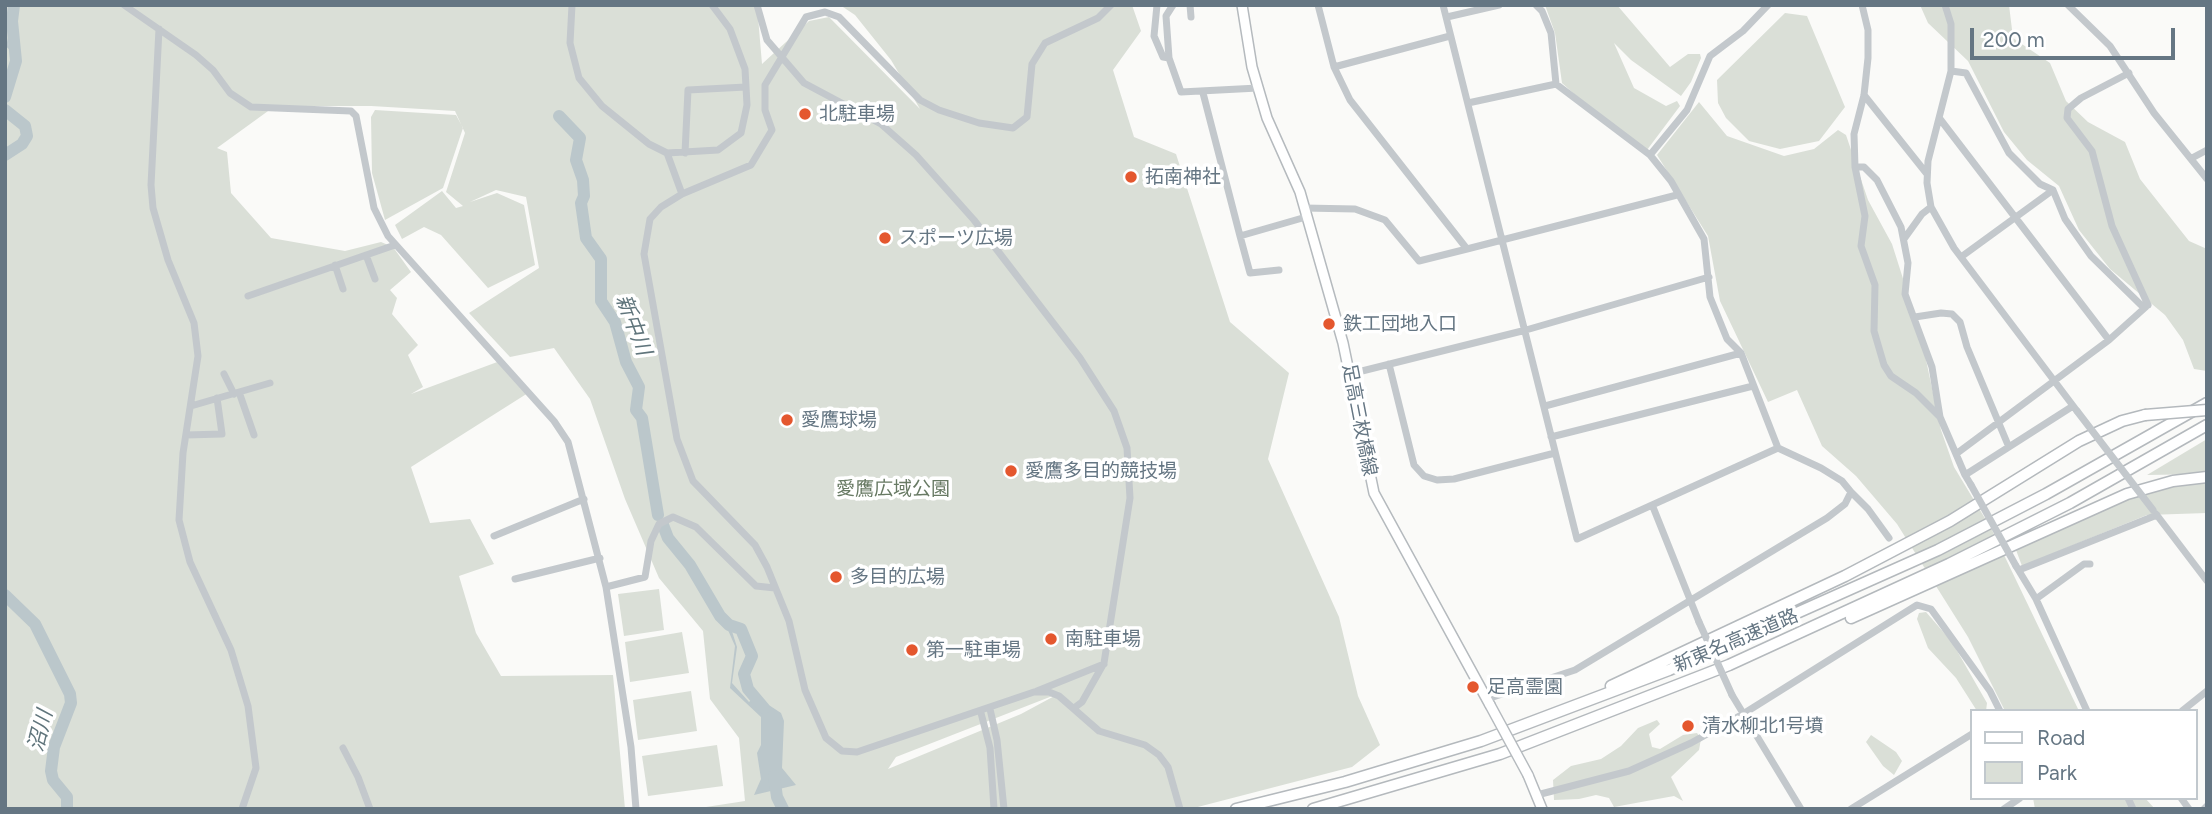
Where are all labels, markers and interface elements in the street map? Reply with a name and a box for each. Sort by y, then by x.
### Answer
scale bar [1974,14,2179,58]
text: 200 m [1983,27,2045,52]
place label: 北駐車場 [819,103,895,125]
marker: 北駐車場 [797,106,813,122]
place label: 拓南神社 [1145,166,1221,188]
marker: 拓南神社 [1123,169,1139,185]
place label: スポーツ広場 [899,227,1013,249]
marker: スポーツ広場 [877,230,893,246]
water label: 新中川 [610,291,656,359]
place label: 鉄工団地入口 [1343,313,1457,335]
marker: 鉄工団地入口 [1321,316,1337,332]
street label: 足高三枚橋線 [1337,362,1381,478]
place label: 愛鷹球場 [801,409,877,431]
marker: 愛鷹球場 [779,412,795,428]
place label: 愛鷹多目的競技場 [1025,460,1177,482]
marker: 愛鷹多目的競技場 [1003,463,1019,479]
park label: 愛鷹広域公園 [836,478,950,500]
place label: 多目的広場 [850,566,945,588]
marker: 多目的広場 [828,569,844,585]
street label: 新東名高速道路 [1670,605,1802,677]
place label: 南駐車場 [1065,628,1141,650]
marker: 南駐車場 [1043,631,1059,647]
place label: 第一駐車場 [926,639,1021,661]
marker: 第一駐車場 [904,642,920,658]
place label: 足高霊園 [1487,676,1563,698]
marker: 足高霊園 [1465,679,1481,695]
water label: 沼川 [24,708,58,754]
legend [1970,709,2198,800]
place label: 清水柳北1号墳 [1702,715,1824,737]
marker: 清水柳北1号墳 [1680,718,1696,734]
text: Road [2037,725,2085,750]
text: Park [2037,760,2077,785]

